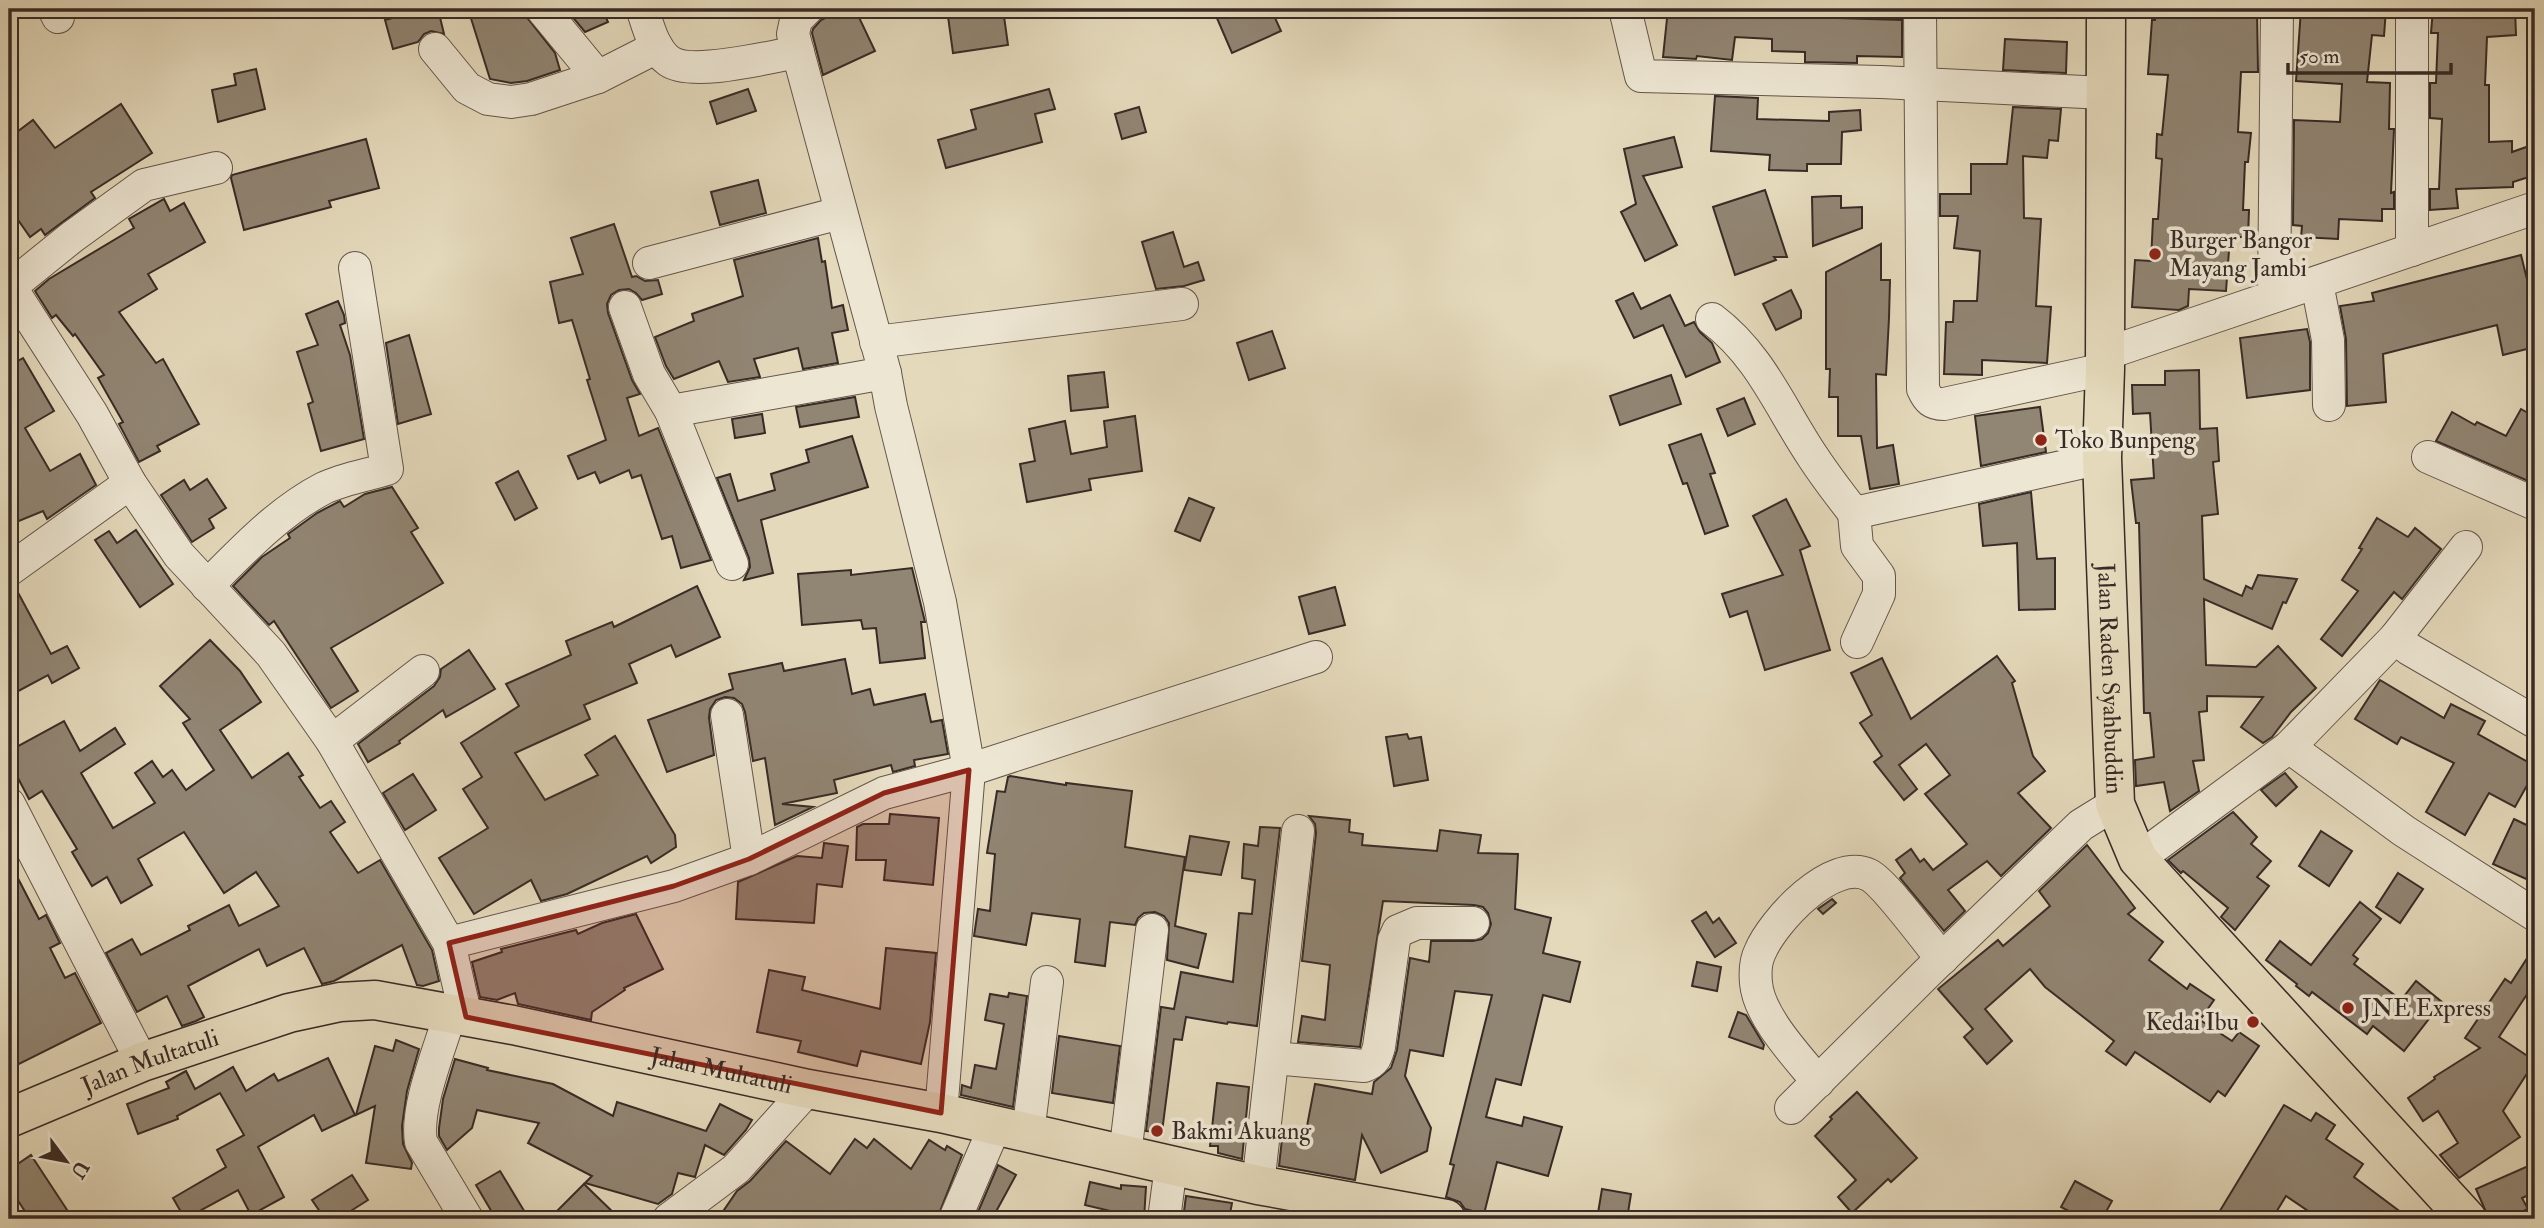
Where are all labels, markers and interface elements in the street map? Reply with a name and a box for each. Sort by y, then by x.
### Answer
scale bar [2288,32,2451,76]
text: 50 m [2299,43,2340,70]
place label: Burger Bangor Mayang Jambi [2169,225,2312,284]
marker: Burger Bangor Mayang Jambi [2147,246,2163,262]
place label: Toko Bunpeng [2055,425,2197,456]
marker: Toko Bunpeng [2033,432,2049,448]
street label: Jalan Raden Syahbuddin [2090,562,2130,795]
place label: JNE Express [2361,993,2491,1024]
marker: JNE Express [2340,1000,2356,1016]
place label: Kedai Ibu [2146,1007,2239,1038]
marker: Kedai Ibu [2245,1014,2261,1030]
street label: Jalan Multatuli [76,1023,223,1102]
street label: Jalan Multatuli [647,1040,795,1101]
place label: Bakmi Akuang [1171,1116,1312,1147]
marker: Bakmi Akuang [1149,1123,1165,1139]
north arrow [32,1126,102,1196]
text: U [65,1156,94,1183]

